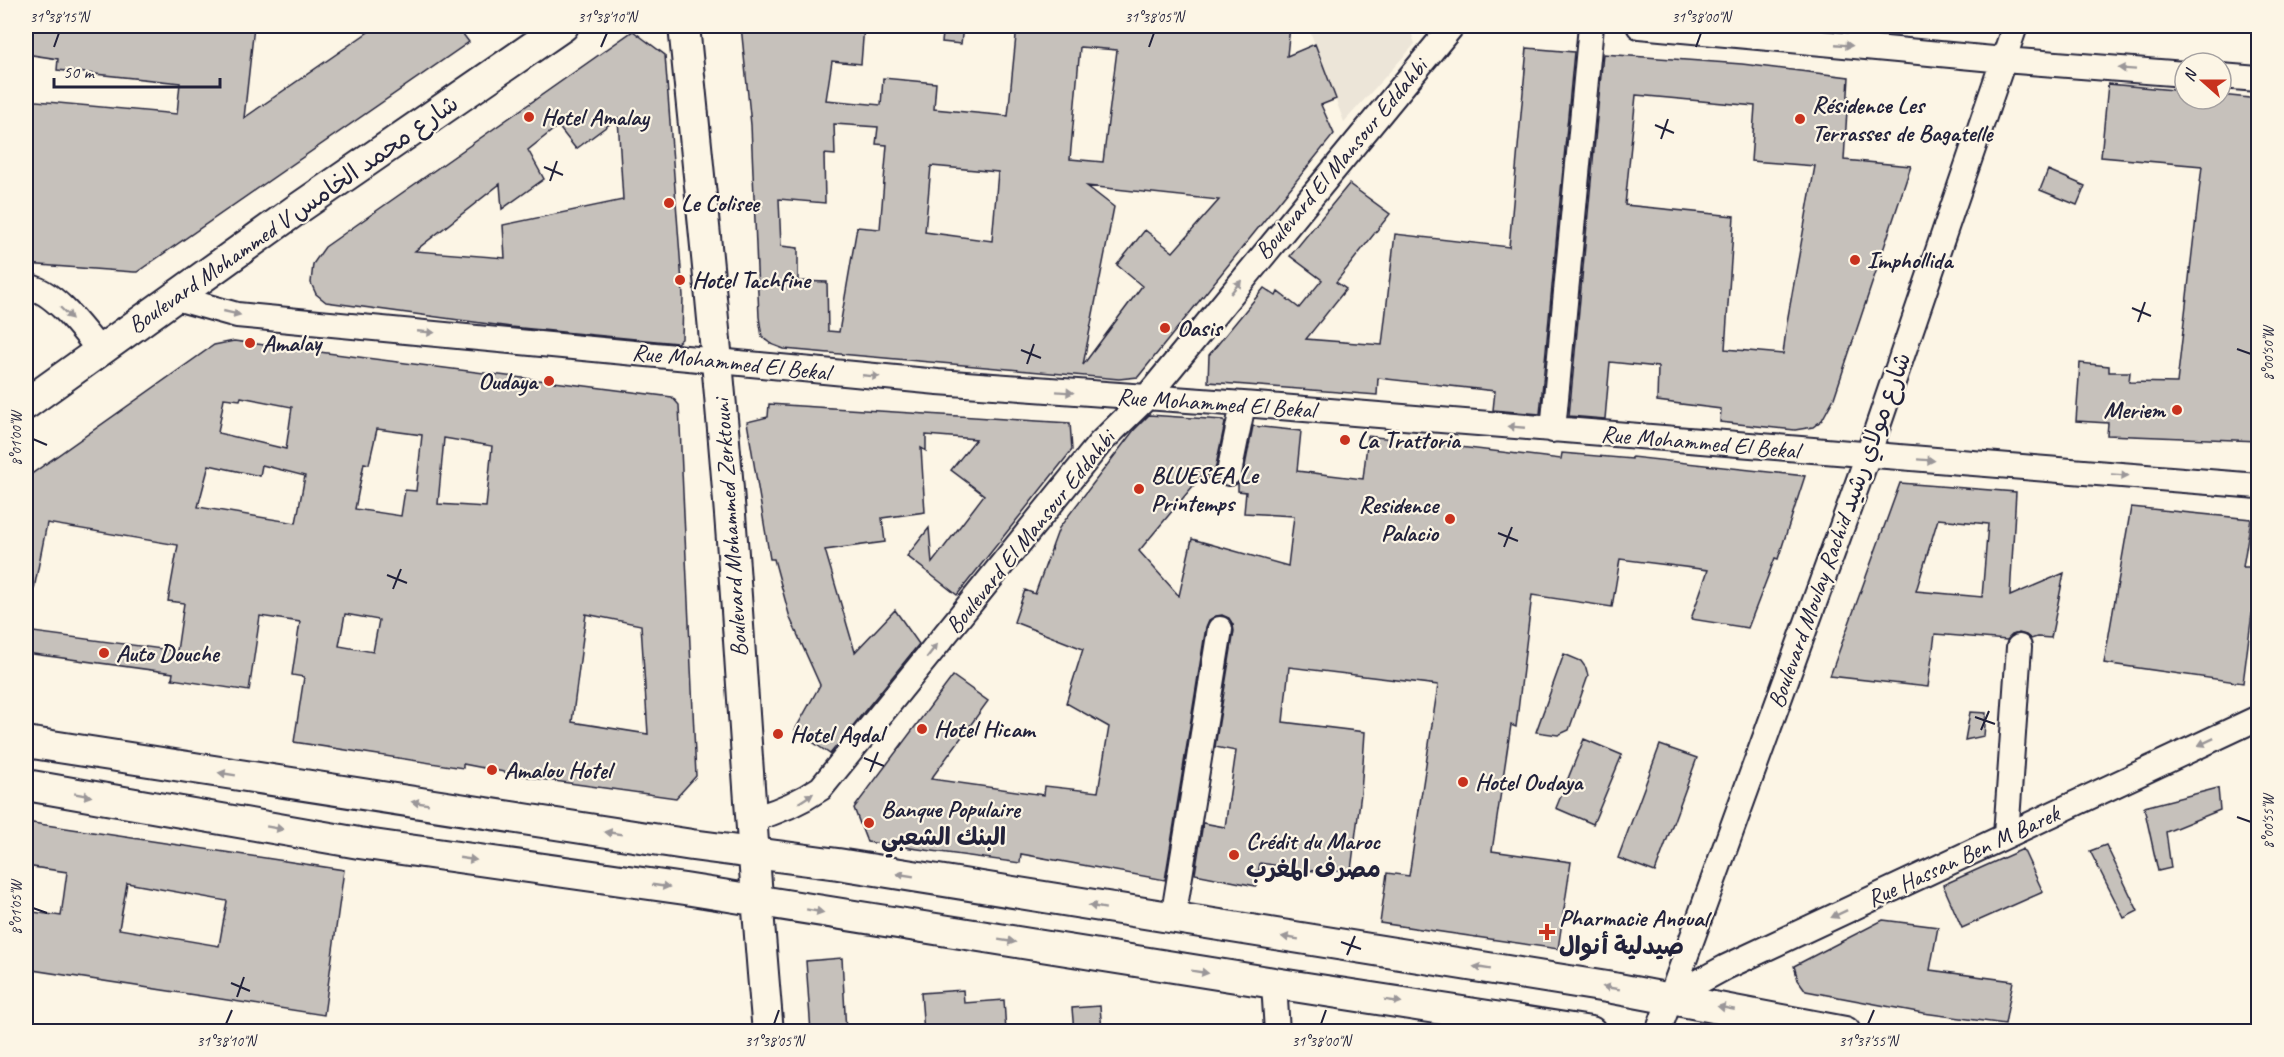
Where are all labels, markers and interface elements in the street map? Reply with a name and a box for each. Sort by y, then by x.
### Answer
text: 31°38'15"N [29,8,92,27]
text: 31°38'10"N [577,8,640,27]
text: 31°38'05"N [1124,8,1187,27]
text: 31°38'00"N [1671,8,1734,27]
one-way arrow [1834,40,1853,50]
scale bar [54,51,220,89]
street label: Boulevard El Mansour Eddahbi [1248,51,1435,266]
north arrow [2173,51,2233,111]
text: 50 m [63,61,96,83]
one-way arrow [2117,64,2136,74]
text: N [2179,65,2202,84]
street label: Boulevard Mohammed V شارع محمد الخامس [122,88,465,342]
place label: Résidence Les Terrasses de Bagatelle [1812,90,1994,148]
place label: Hotel Amalay [541,102,650,132]
marker: Hotel Amalay [522,110,536,124]
marker: Résidence Les Terrasses de Bagatelle [1793,112,1807,126]
place label: Le Colisee [681,188,761,218]
marker: Le Colisee [662,196,676,210]
place label: Imphollida [1867,245,1954,275]
marker: Imphollida [1848,253,1862,267]
place label: Hotel Tachfine [692,265,812,295]
marker: Hotel Tachfine [673,273,687,287]
one-way arrow [1229,280,1242,295]
one-way arrow [59,305,73,319]
one-way arrow [223,309,241,319]
place label: Oasis [1177,313,1224,343]
marker: Oasis [1158,321,1172,335]
text: 8°00'50"W [2259,324,2278,381]
one-way arrow [417,327,436,337]
place label: Amalay [262,328,324,358]
marker: Amalay [243,336,257,350]
street label: Rue Mohammed El Bekal [631,337,835,388]
street label: Boulevard Moulay Rachid شارع مولاي رشيد [1761,348,1919,713]
place label: Oudaya [478,366,539,396]
one-way arrow [862,371,881,381]
marker: Oudaya [542,374,556,388]
street label: Rue Mohammed El Bekal [1116,381,1320,425]
one-way arrow [1056,387,1075,396]
street label: Boulevard Mohammed Zerktouni [706,395,754,658]
place label: Meriem [2103,395,2166,425]
marker: Meriem [2170,403,2184,417]
text: 8°01'00"W [7,409,26,466]
street label: Rue Mohammed El Bekal [1600,418,1804,466]
street label: Boulevard El Mansour Eddahbi [939,422,1123,640]
one-way arrow [1507,422,1526,432]
place label: La Trattoria [1357,425,1462,455]
marker: La Trattoria [1338,433,1352,447]
one-way arrow [1917,455,1936,465]
place label: BLUESEA Le Printemps [1151,460,1259,518]
one-way arrow [2111,470,2130,480]
marker: BLUESEA Le Printemps [1132,482,1146,496]
place label: Residence Palacio [1359,490,1440,548]
marker: Residence Palacio [1443,512,1457,526]
place label: Auto Douche [116,638,221,668]
one-way arrow [926,643,939,659]
marker: Auto Douche [97,646,111,660]
place label: Hotel Hicam [934,714,1037,744]
place label: Hotel Agdal [790,719,888,749]
marker: Hotel Hicam [915,722,929,736]
marker: Hotel Agdal [771,727,785,741]
one-way arrow [2197,738,2214,747]
place label: Amalou Hotel [504,755,616,785]
marker: Amalou Hotel [485,763,499,777]
place label: Hotel Oudaya [1475,767,1585,797]
one-way arrow [218,769,237,778]
marker: Hotel Oudaya [1456,775,1470,789]
one-way arrow [74,791,93,800]
text: 8°00'55"W [2259,792,2278,849]
one-way arrow [798,793,814,804]
place label: Banque Populaire البنك الشعبي [881,794,1022,858]
street label: Rue Hassan Ben M Barek [1862,797,2066,914]
one-way arrow [411,799,430,808]
marker: Banque Populaire البنك الشعبي [862,816,876,830]
one-way arrow [266,824,285,833]
place label: Crédit du Maroc مصرف المغرب [1246,826,1381,884]
one-way arrow [603,828,622,837]
marker: Crédit du Maroc مصرف المغرب [1227,848,1241,862]
one-way arrow [458,854,477,863]
one-way arrow [895,871,914,880]
text: 8°01'05"W [7,878,26,935]
one-way arrow [652,881,671,890]
one-way arrow [1087,902,1106,911]
place label: Pharmacie Anoual صيدلية أنوال [1559,903,1712,961]
one-way arrow [805,907,824,916]
one-way arrow [1830,909,1847,918]
marker: Pharmacie Anoual صيدلية أنوال [1540,925,1554,939]
one-way arrow [1280,933,1299,942]
one-way arrow [998,937,1017,946]
one-way arrow [1473,963,1492,972]
one-way arrow [1190,967,1209,976]
one-way arrow [1601,983,1620,992]
one-way arrow [1383,997,1402,1006]
one-way arrow [1717,1003,1736,1012]
text: 31°38'10"N [196,1032,259,1051]
text: 31°38'05"N [744,1032,807,1051]
text: 31°38'00"N [1291,1032,1354,1051]
text: 31°37'55"N [1838,1032,1901,1051]

